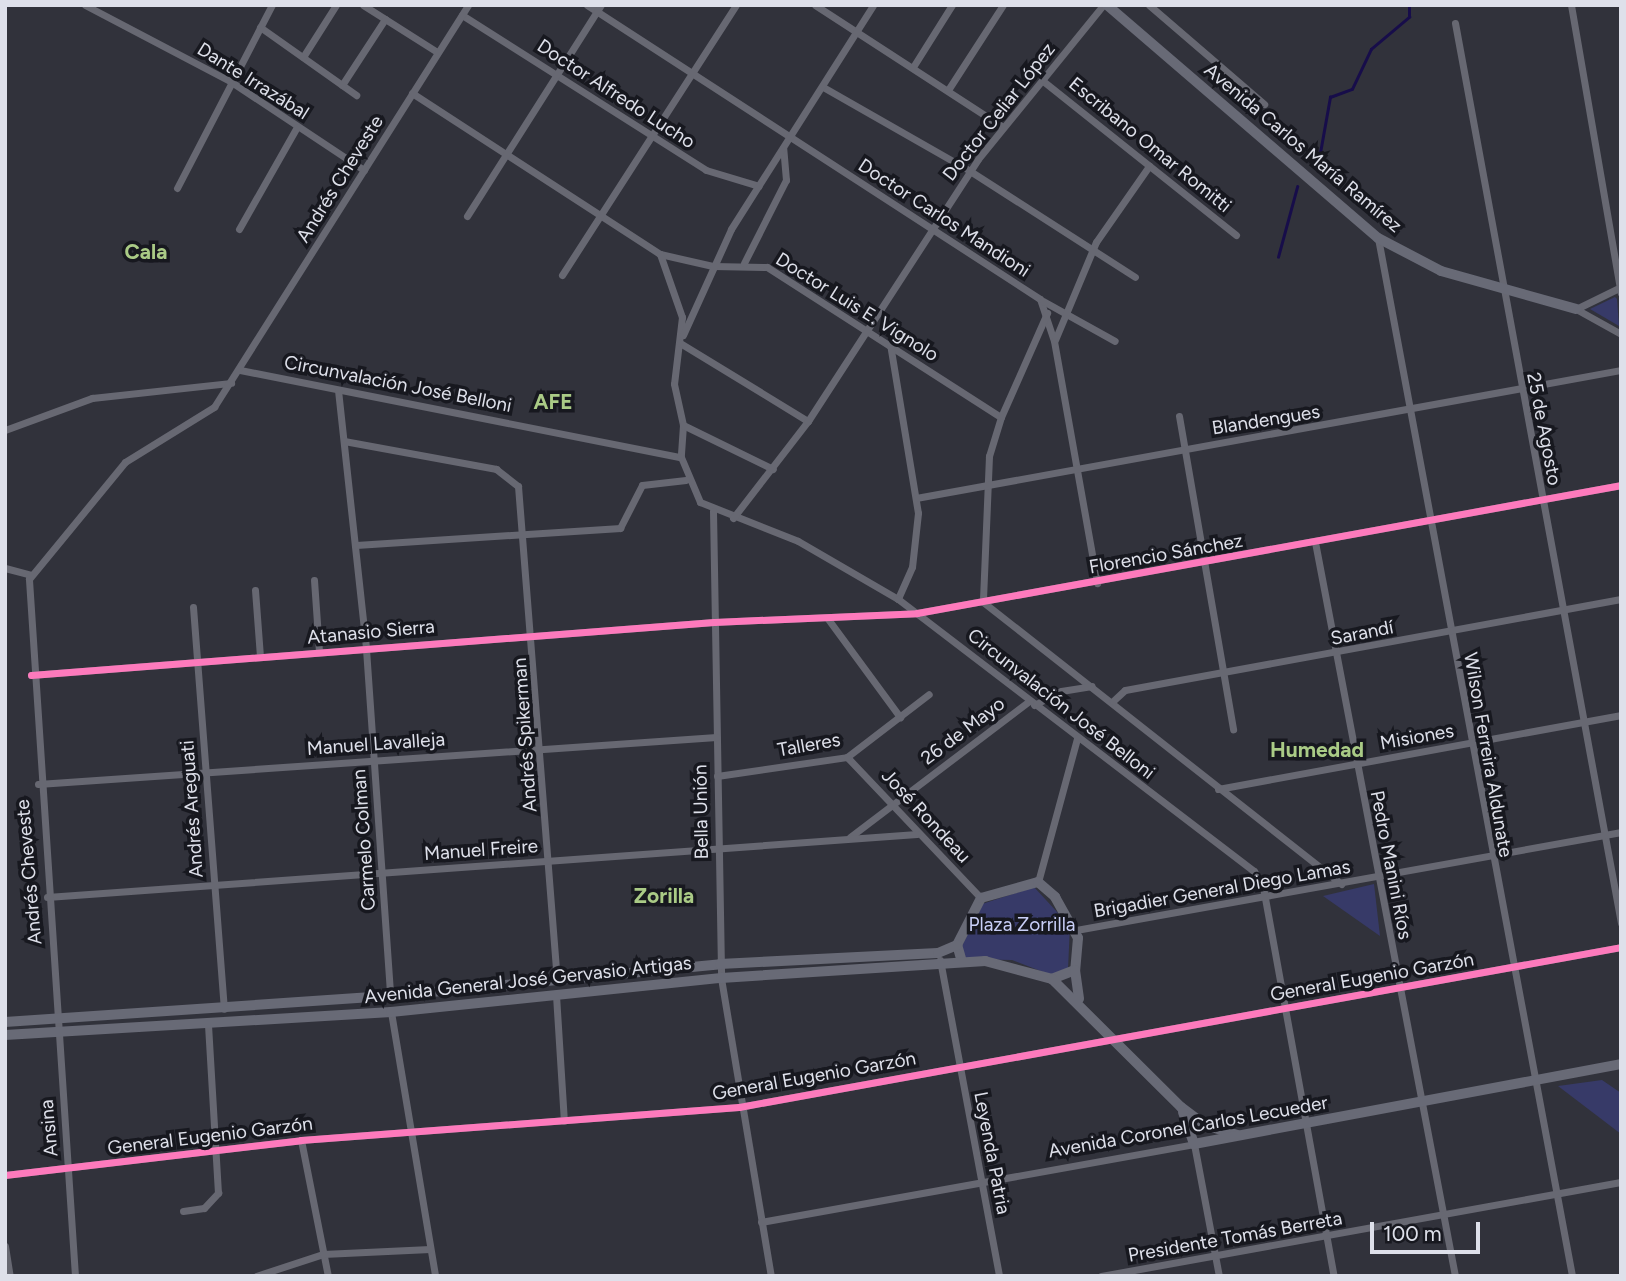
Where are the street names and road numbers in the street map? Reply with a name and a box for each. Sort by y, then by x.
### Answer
street label: Doctor Alfredo Lucho [533,34,699,154]
street label: Dante Irrazábal [193,38,313,124]
street label: Doctor Celiar López [938,38,1060,186]
street label: Avenida Carlos María Ramírez [1200,59,1406,237]
street label: Escribano Omar Romitti [1064,72,1236,218]
street label: Andrés Cheveste [292,111,388,247]
street label: Doctor Carlos Mandioni [854,154,1034,282]
street label: Doctor Luis E. Vignolo [771,248,943,366]
street label: Circunvalación José Belloni [282,351,514,417]
street label: 25 de Agosto [1522,371,1566,487]
street label: Blandengues [1210,400,1322,440]
street label: Florencio Sánchez [1087,529,1245,579]
street label: Atanasio Sierra [306,615,436,649]
street label: Sarandí [1329,616,1395,650]
street label: Circunvalación José Belloni [963,624,1159,784]
street label: Wilson Ferreira Aldunate [1459,651,1517,859]
street label: Andrés Spikerman [508,657,542,813]
street label: 26 de Mayo [917,692,1009,770]
street label: Misiones [1378,719,1456,755]
street label: Manuel Lavalleja [306,728,446,760]
street label: Talleres [776,728,842,762]
street label: Andrés Areguati [176,740,208,878]
street label: Bella Unión [689,764,713,860]
street label: José Rondeau [877,764,975,868]
street label: Carmelo Colman [348,769,380,911]
street label: Pedro Manini Ríos [1365,789,1417,941]
street label: Andrés Cheveste [11,798,47,946]
street label: Manuel Freire [423,835,539,865]
street label: Brigadier General Diego Lamas [1092,855,1352,923]
street label: General Eugenio Garzón [1268,948,1476,1006]
street label: Avenida General José Gervasio Artigas [363,951,693,1009]
street label: General Eugenio Garzón [710,1047,918,1105]
street label: Leyenda Patria [969,1090,1015,1216]
street label: Avenida Coronel Carlos Lecueder [1047,1091,1329,1163]
street label: Ansina [35,1099,63,1157]
street label: General Eugenio Garzón [106,1112,314,1160]
street label: Presidente Tomás Berreta [1126,1207,1344,1267]

